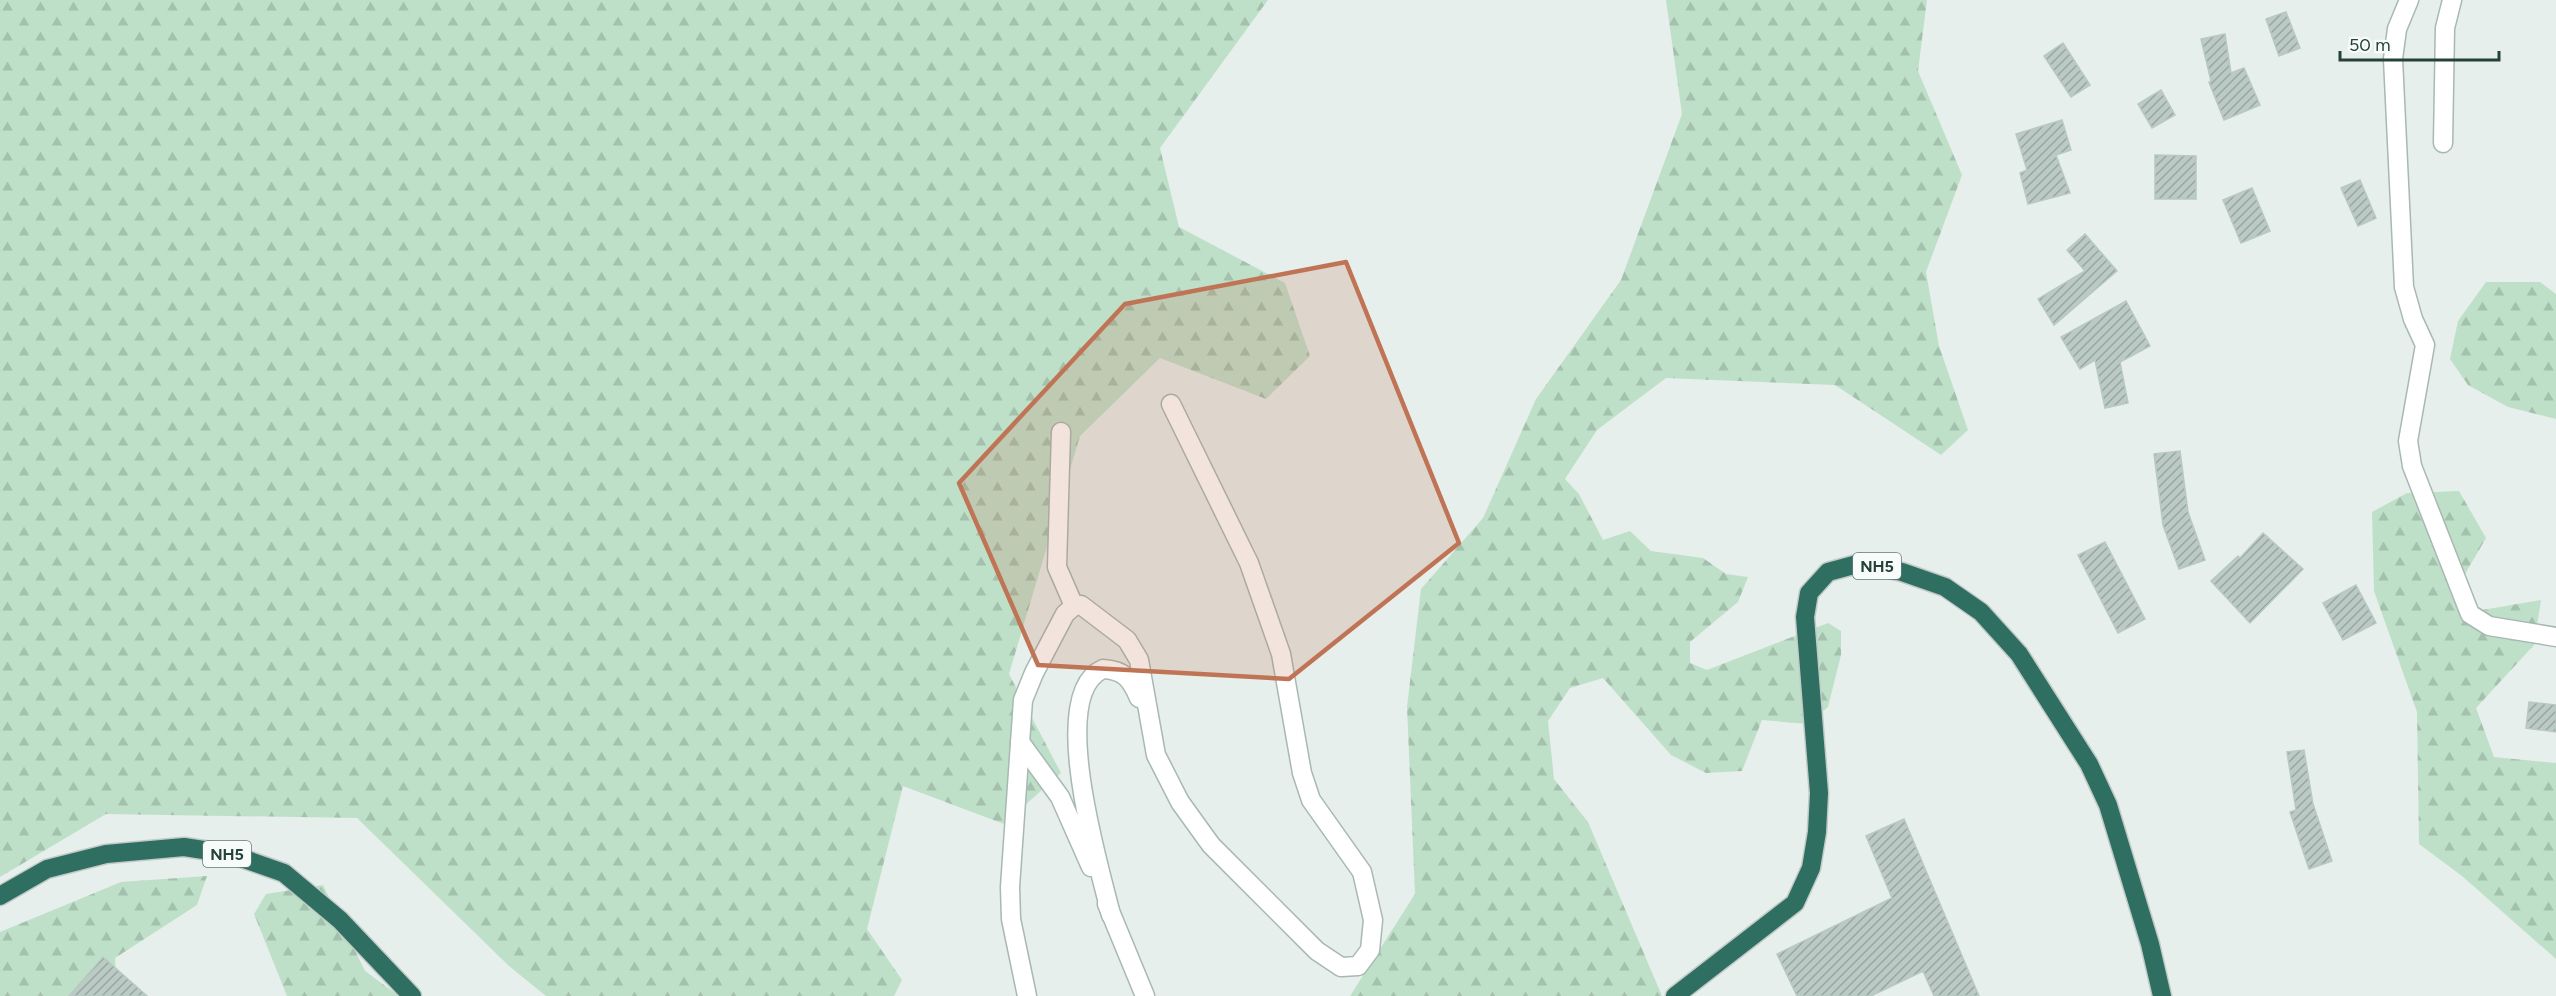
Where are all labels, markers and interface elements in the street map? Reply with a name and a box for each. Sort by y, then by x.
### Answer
scale bar [2340,24,2499,62]
text: 50 m [2349,34,2391,56]
road number: NH5 [1853,553,1901,579]
road number: NH5 [203,841,251,867]

